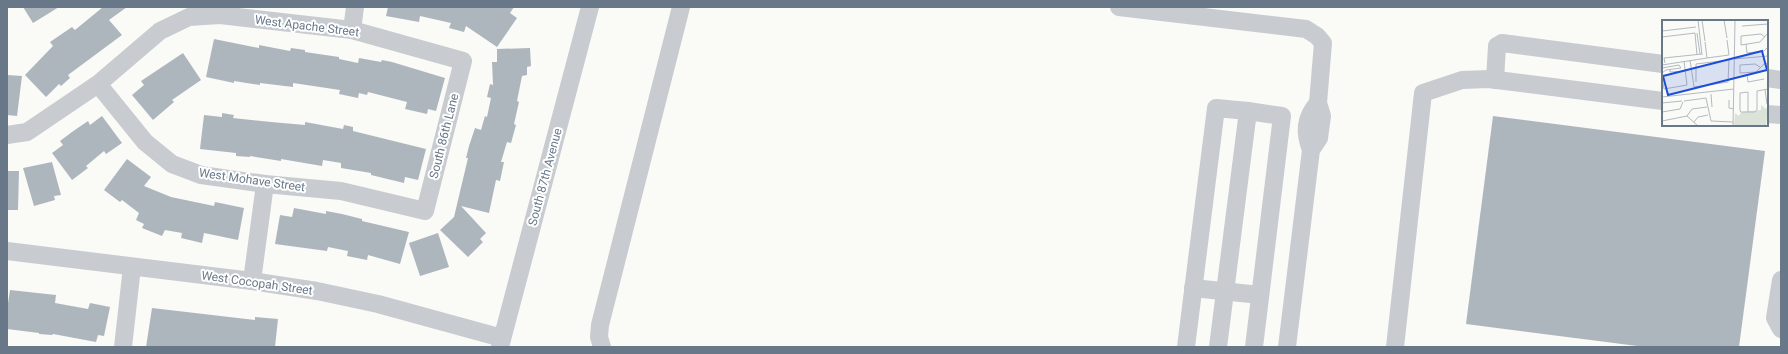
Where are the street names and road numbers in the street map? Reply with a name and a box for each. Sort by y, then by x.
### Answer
street label: West Apache Street [254,13,360,39]
street label: South 86th Lane [427,92,461,180]
street label: South 87th Avenue [525,127,565,227]
street label: West Mohave Street [198,166,306,194]
street label: West Cocopah Street [200,268,314,298]

